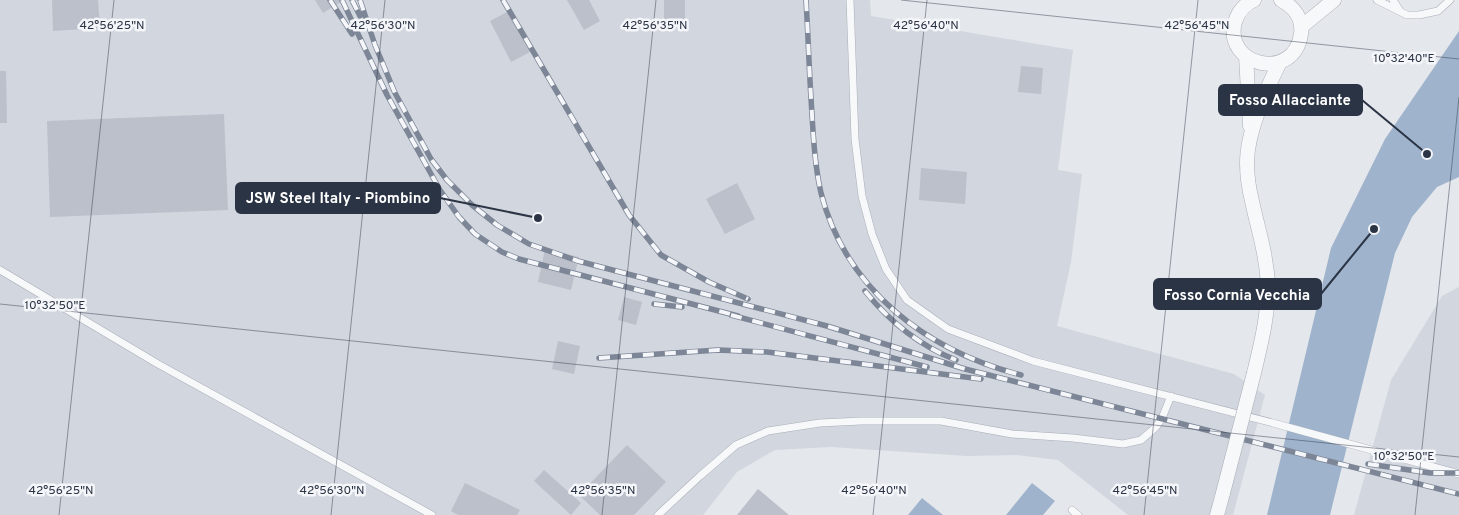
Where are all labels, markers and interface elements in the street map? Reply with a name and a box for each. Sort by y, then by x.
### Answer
text: 42°56'25"N [79,18,145,34]
text: 42°56'30"N [350,18,416,34]
text: 42°56'35"N [623,18,687,34]
text: 42°56'40"N [893,18,959,34]
text: 42°56'45"N [1164,18,1230,34]
text: 10°32'40"E [1373,51,1435,67]
callout: Fosso Allacciante [1219,85,1362,115]
text: Fosso Allacciante [1229,92,1351,111]
callout: JSW Steel Italy - Piombino [236,183,440,213]
text: JSW Steel Italy - Piombino [246,190,430,209]
callout: Fosso Cornia Vecchia [1154,279,1321,309]
text: Fosso Cornia Vecchia [1164,287,1310,306]
text: 10°32'50"E [24,298,86,314]
text: 10°32'50"E [1373,449,1435,465]
text: 42°56'25"N [28,483,94,499]
text: 42°56'30"N [299,483,365,499]
text: 42°56'35"N [571,483,635,499]
text: 42°56'40"N [841,483,907,499]
text: 42°56'45"N [1112,483,1178,499]

